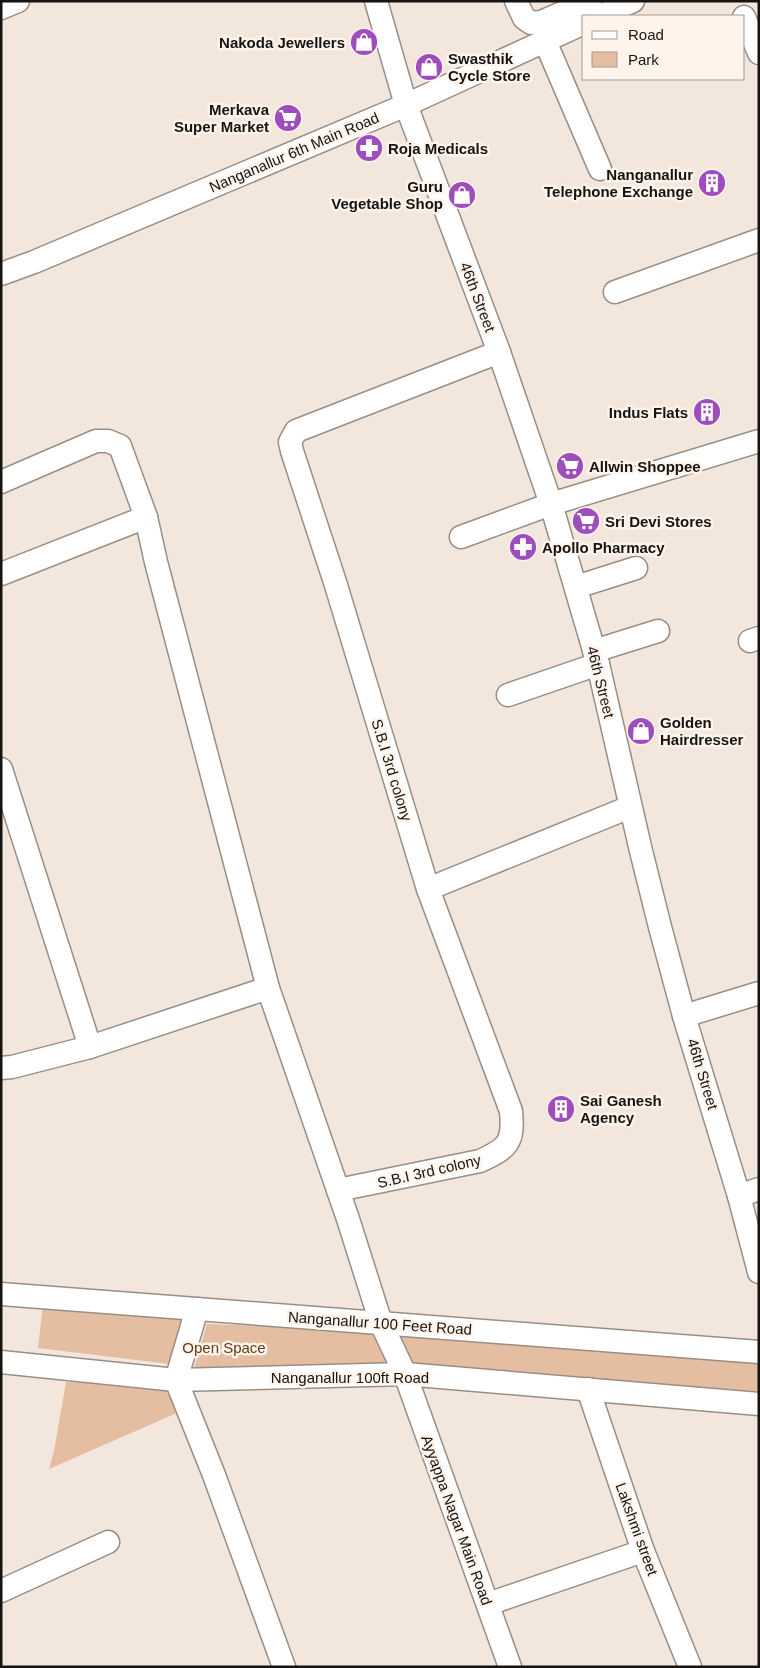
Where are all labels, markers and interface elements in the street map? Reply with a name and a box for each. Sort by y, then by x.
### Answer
legend [582,15,745,80]
text: Road [628,26,664,43]
shop icon: Nakoda Jewellers [349,27,379,57]
place label: Nakoda Jewellers [219,34,345,51]
place label: Swasthik Cycle Store [448,50,531,84]
text: Park [628,51,659,68]
shop icon: Swasthik Cycle Store [414,52,444,82]
place label: Merkava Super Market [174,101,270,135]
supermarket icon: Merkava Super Market [273,103,303,133]
street label: Nanganallur 6th Main Road [207,108,381,196]
pharmacy icon: Roja Medicals [354,133,384,163]
place label: Roja Medicals [388,140,488,157]
place label: Nanganallur Telephone Exchange [544,166,693,200]
building icon: Nanganallur Telephone Exchange [697,168,727,198]
place label: Guru Vegetable Shop [331,178,443,212]
shop icon: Guru Vegetable Shop [447,180,477,210]
street label: 46th Street [457,260,499,335]
building icon: Indus Flats [692,397,722,427]
place label: Indus Flats [609,404,688,421]
supermarket icon: Allwin Shoppee [555,451,585,481]
place label: Allwin Shoppee [589,458,701,475]
supermarket icon: Sri Devi Stores [571,506,601,536]
place label: Sri Devi Stores [605,513,712,530]
pharmacy icon: Apollo Pharmacy [508,532,538,562]
place label: Apollo Pharmacy [542,539,665,556]
street label: 46th Street [584,644,618,720]
place label: Golden Hairdresser [660,714,744,748]
shop icon: Golden Hairdresser [626,716,656,746]
street label: S.B.I 3rd colony [368,717,416,824]
street label: 46th Street [684,1036,722,1112]
place label: Sai Ganesh Agency [580,1092,662,1126]
building icon: Sai Ganesh Agency [546,1094,576,1124]
street label: S.B.I 3rd colony [375,1151,483,1191]
street label: Nanganallur 100 Feet Road [287,1308,473,1338]
park label: Open Space [182,1339,266,1356]
street label: Nanganallur 100ft Road [271,1369,429,1386]
street label: Ayyappa Nagar Main Road [418,1433,496,1607]
street label: Lakshmi street [612,1480,662,1579]

